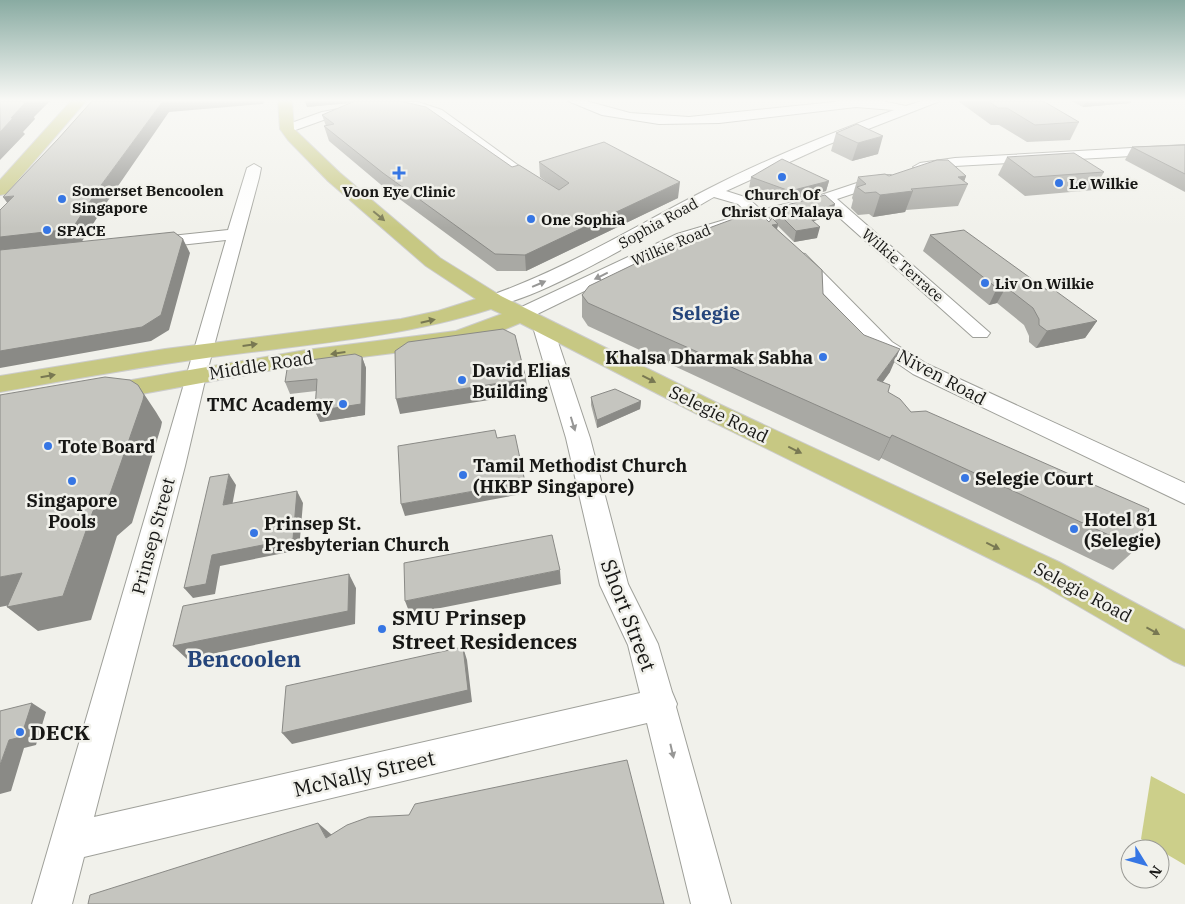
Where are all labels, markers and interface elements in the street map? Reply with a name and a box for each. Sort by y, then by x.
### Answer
marker: Voon Eye Clinic [392,166,406,180]
marker: Church Of Christ Of Malaya [776,171,788,183]
place label: Le Wilkie [1069,174,1138,193]
marker: Le Wilkie [1053,177,1065,189]
place label: Somerset Bencoolen Singapore [72,181,224,217]
place label: Voon Eye Clinic [342,182,456,201]
place label: Church Of Christ Of Malaya [721,185,843,221]
marker: Somerset Bencoolen Singapore [56,193,68,205]
street label: Sophia Road [615,193,701,253]
place label: One Sophia [541,210,626,229]
one-way arrow [373,211,386,222]
marker: One Sophia [525,213,537,225]
street label: Wilkie Road [628,220,714,270]
place label: SPACE [57,221,106,240]
marker: SPACE [41,224,53,236]
street label: Wilkie Terrace [858,224,948,306]
one-way arrow [594,272,608,280]
place label: Liv On Wilkie [995,274,1094,293]
marker: Liv On Wilkie [979,277,991,289]
one-way arrow [532,280,546,288]
district label: Selegie [672,301,740,325]
one-way arrow [420,317,436,325]
one-way arrow [242,341,258,349]
street label: Niven Road [894,344,990,410]
street label: Middle Road [207,345,315,385]
place label: Khalsa Dharmak Sabha [605,346,813,369]
one-way arrow [329,349,345,357]
marker: Khalsa Dharmak Sabha [817,351,829,363]
place label: David Elias Building [472,359,570,403]
one-way arrow [40,371,56,379]
marker: David Elias Building [456,374,468,386]
one-way arrow [642,375,656,383]
street label: Selegie Road [666,380,772,448]
place label: TMC Academy [207,393,334,416]
marker: TMC Academy [337,398,349,410]
one-way arrow [570,417,578,432]
place label: Tote Board [58,435,155,458]
marker: Tote Board [42,440,54,452]
one-way arrow [788,447,802,455]
place label: Tamil Methodist Church (HKBP Singapore) [473,454,687,498]
place label: Selegie Court [975,467,1093,490]
marker: Tamil Methodist Church (HKBP Singapore) [457,469,469,481]
marker: Selegie Court [959,472,971,484]
marker: Singapore Pools [66,475,78,487]
street label: Prinsep Street [126,475,180,597]
place label: Singapore Pools [27,489,117,533]
place label: Hotel 81 (Selegie) [1084,508,1161,552]
place label: Prinsep St. Presbyterian Church [264,512,450,556]
marker: Hotel 81 (Selegie) [1068,523,1080,535]
marker: Prinsep St. Presbyterian Church [248,527,260,539]
one-way arrow [986,542,1001,550]
street label: Short Street [595,555,663,675]
street label: Selegie Road [1030,557,1136,627]
place label: SMU Prinsep Street Residences [392,603,577,655]
marker: SMU Prinsep Street Residences [376,623,388,635]
one-way arrow [1147,626,1160,635]
district label: Bencoolen [187,644,301,673]
place label: DECK [30,718,90,746]
marker: DECK [14,726,26,738]
street label: McNally Street [290,743,438,803]
one-way arrow [668,744,676,759]
north arrow [1120,839,1170,889]
text: N [1145,862,1166,882]

